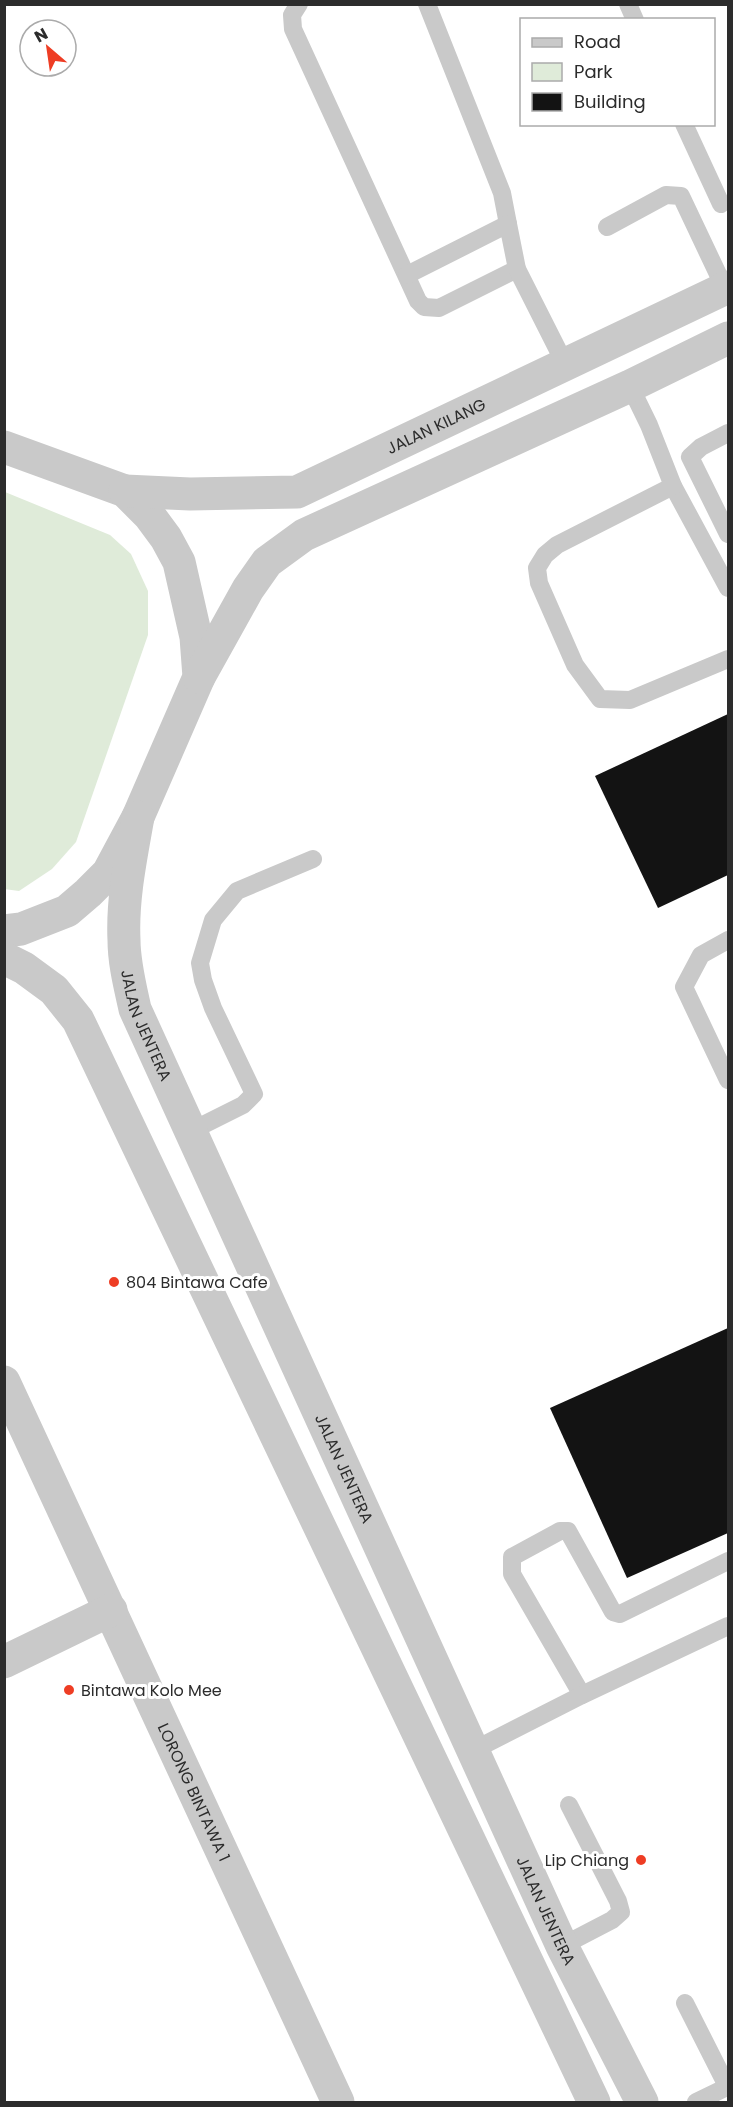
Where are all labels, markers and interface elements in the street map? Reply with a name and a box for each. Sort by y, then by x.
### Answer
north arrow [18,18,78,78]
legend [520,18,715,126]
text: N [30,22,52,48]
text: Road [574,29,621,54]
text: Park [574,59,613,84]
text: Building [574,89,646,114]
street label: JALAN KILANG [383,393,490,460]
street label: JALAN JENTERA [115,968,177,1085]
place label: 804 Bintawa Cafe [126,1271,268,1294]
marker: 804 Bintawa Cafe [107,1275,121,1289]
street label: JALAN JENTERA [309,1410,379,1527]
place label: Bintawa Kolo Mee [81,1679,222,1702]
marker: Bintawa Kolo Mee [62,1683,76,1697]
street label: LORONG BINTAWA 1 [152,1719,236,1865]
place label: Lip Chiang [545,1849,629,1872]
street label: JALAN JENTERA [511,1853,581,1970]
marker: Lip Chiang [634,1853,648,1867]

